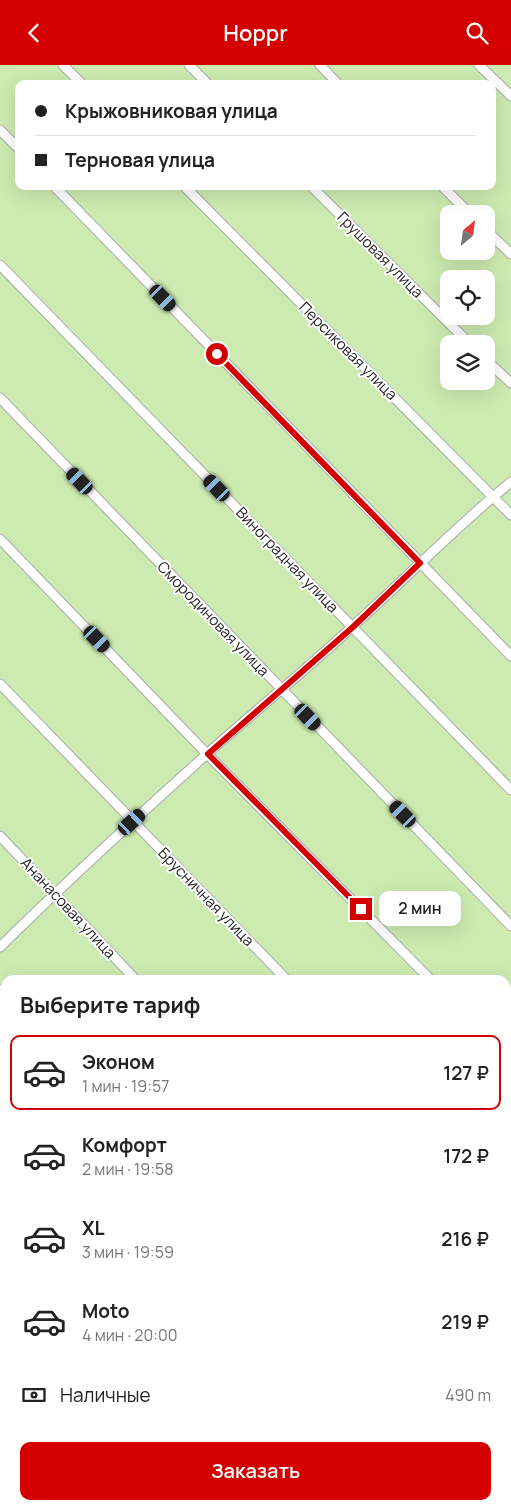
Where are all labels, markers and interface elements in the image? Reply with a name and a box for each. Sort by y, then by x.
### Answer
text: Hoppr [223,18,288,48]
icon: back [20,19,48,47]
icon: search [463,19,491,47]
text: Крыжовниковая улица [65,98,278,124]
text: Терновая улица [65,147,215,173]
north arrow [440,205,495,260]
map controls [440,205,495,390]
street label: Грушовая улица [333,207,428,302]
button: locate [440,270,495,325]
car [147,282,178,314]
street label: Персиковая улица [295,297,402,404]
button: layers [440,335,495,390]
route start [206,343,228,365]
car [64,465,95,497]
car [201,472,232,504]
street label: Виноградная улица [231,502,343,617]
street label: Смородиновая улица [153,556,274,681]
car [81,623,112,655]
car [292,701,323,733]
car [387,798,418,830]
car [115,806,148,838]
street label: Брусничная улица [154,843,259,951]
street label: Ананасовая улица [16,853,121,963]
callout: 2 мин [378,891,461,927]
text: 2 мин [398,897,442,919]
route end [350,898,372,920]
text: Выберите тариф [20,990,200,1020]
text: Эконом [82,1049,155,1075]
icon: car [22,1050,67,1095]
text: 127 ₽ [443,1060,489,1086]
text: 1 мин · 19:57 [82,1075,169,1097]
text: Комфорт [82,1132,167,1158]
icon: car [22,1133,67,1178]
text: 172 ₽ [443,1143,489,1169]
text: 2 мин · 19:58 [82,1158,173,1180]
text: XL [82,1215,105,1241]
icon: car [22,1216,67,1261]
text: 216 ₽ [441,1226,489,1252]
text: 3 мин · 19:59 [82,1241,174,1263]
text: Moto [82,1298,129,1324]
icon: car [22,1299,67,1344]
text: 219 ₽ [441,1309,489,1335]
text: 4 мин · 20:00 [82,1324,177,1346]
icon: cash [20,1381,48,1409]
text: Наличные [60,1382,151,1408]
text: 490 m [445,1384,491,1406]
button: Заказать [20,1442,491,1500]

